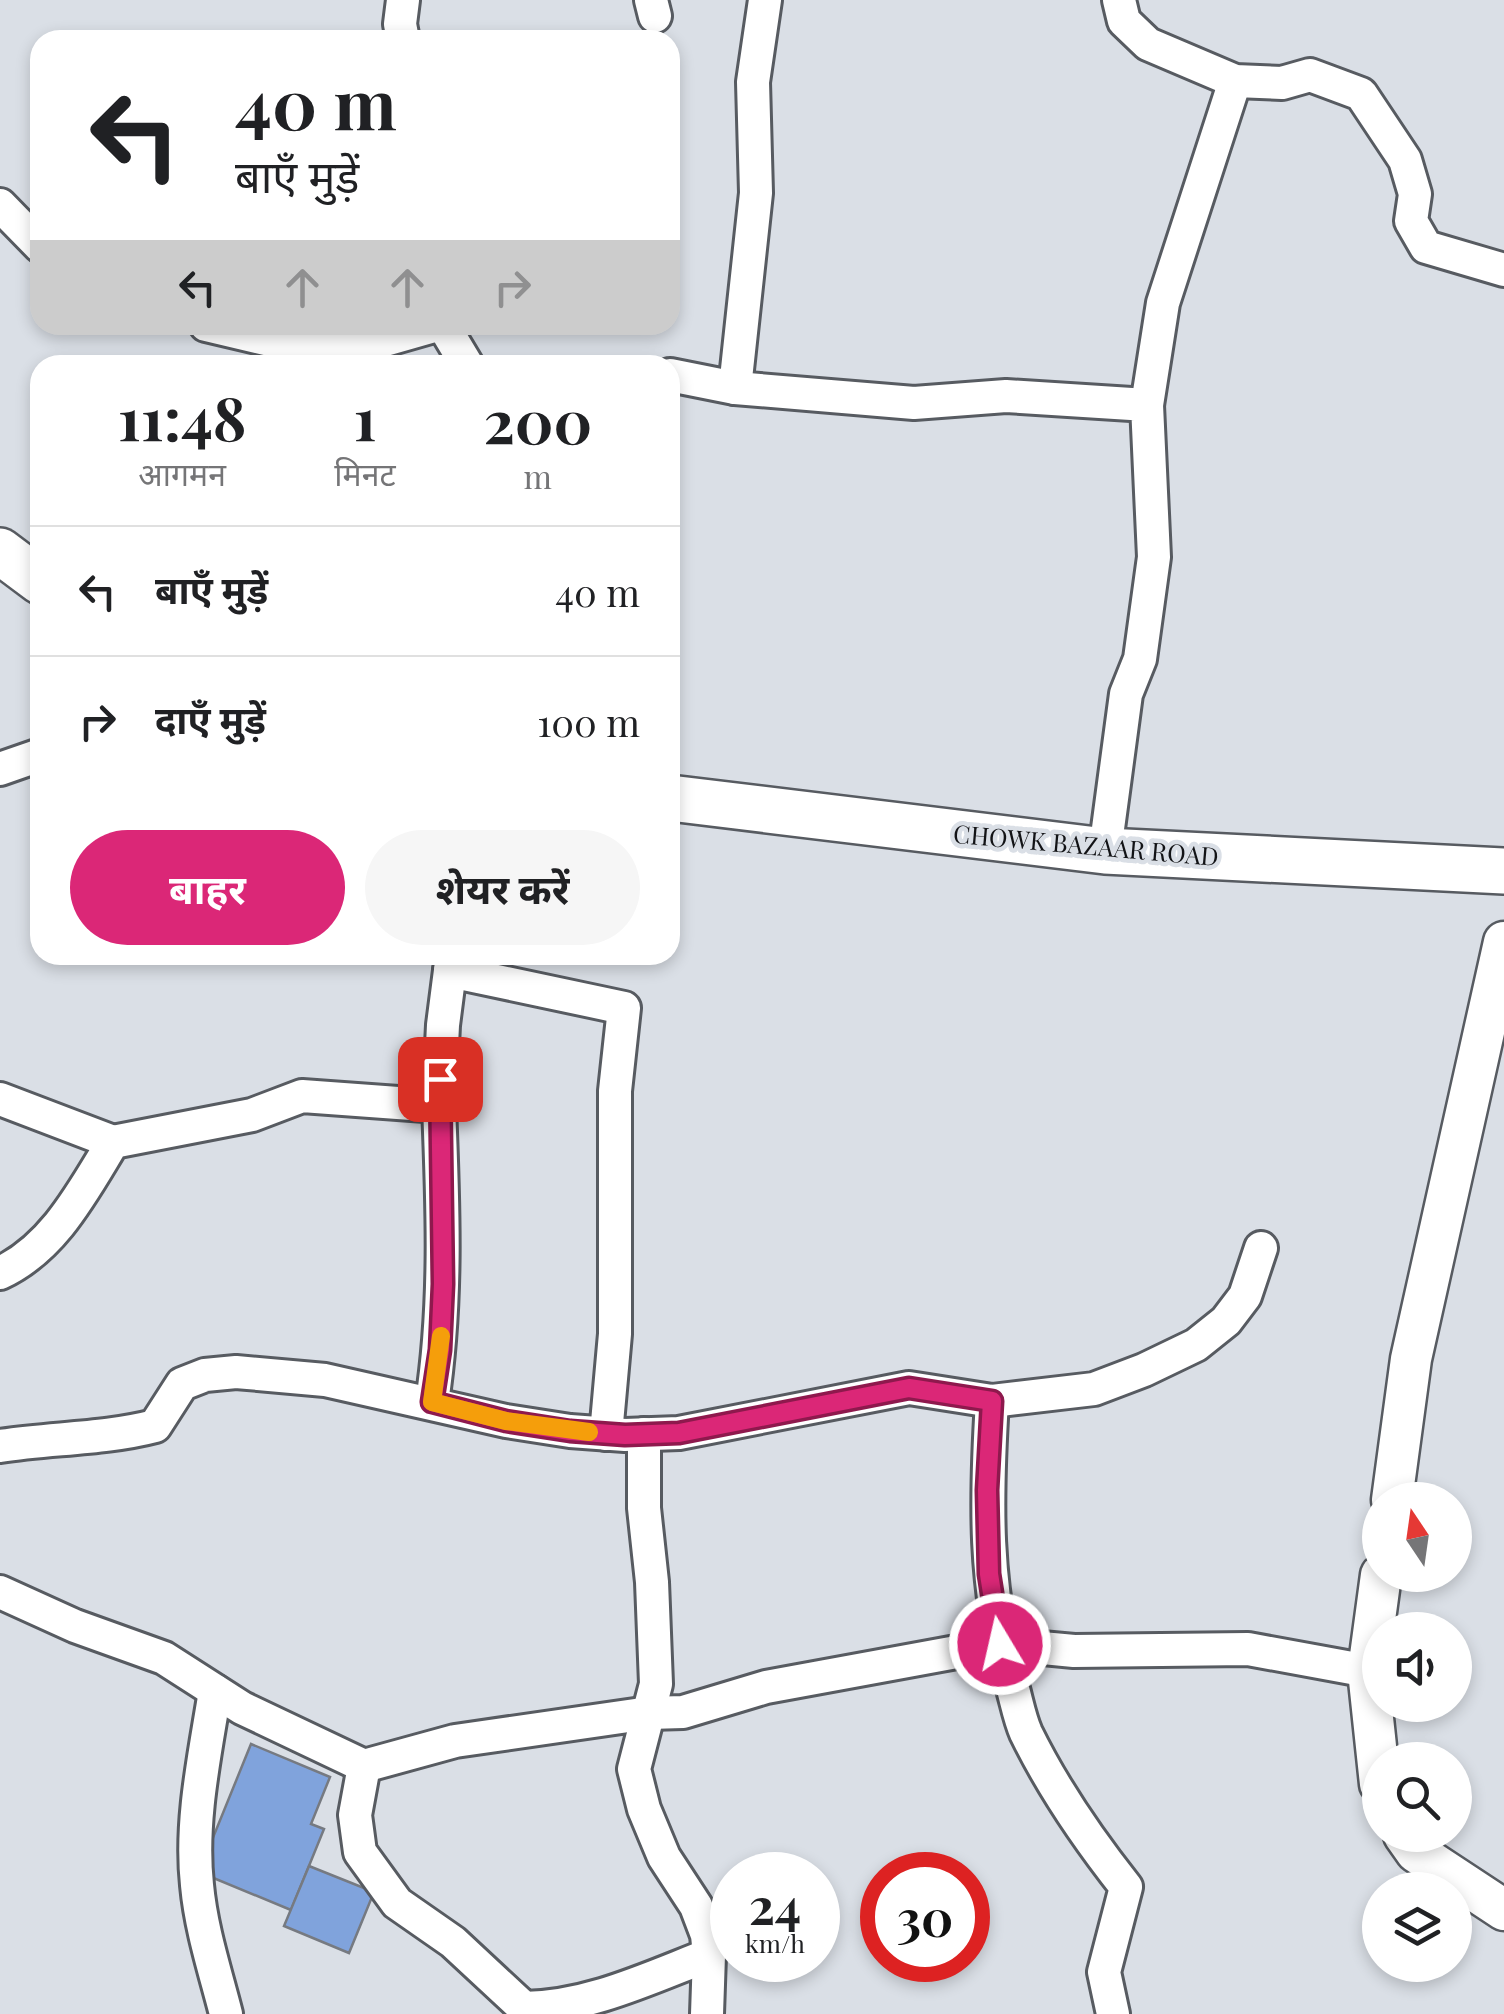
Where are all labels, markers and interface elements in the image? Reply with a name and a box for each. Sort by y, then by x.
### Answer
text: 40 m [235,54,397,148]
icon: left [70,70,200,200]
text: बाएँ मुड़ें [235,144,359,204]
icon: left [170,260,225,315]
icon: ahead [275,260,330,315]
icon: ahead [380,260,435,315]
icon: right [485,260,540,315]
text: 11:48 [118,376,247,456]
text: 1 [353,376,376,456]
text: 200 [483,379,592,459]
text: आगमन [138,451,226,494]
text: मिनट [334,451,396,494]
text: m [524,454,552,497]
text: बाएँ मुड़ें [155,563,268,614]
icon: left [70,564,125,619]
text: 40 m [555,566,640,617]
text: दाएँ मुड़ें [155,693,266,744]
icon: right [70,694,125,749]
text: 100 m [537,696,640,747]
street label: CHOWK BAZAAR ROAD [952,816,1220,872]
button: बाहर [70,830,345,945]
button: शेयर करें [365,830,640,945]
pin [398,1037,483,1122]
icon: arrive [413,1052,468,1107]
north arrow [1362,1482,1472,1592]
map controls [1362,1482,1472,1982]
position arrow [948,1592,1052,1696]
button: sound [1362,1612,1472,1722]
button: search [1362,1742,1472,1852]
speed limit sign: 30 [860,1852,990,1982]
text: 24 [749,1871,801,1938]
button: layers [1362,1872,1472,1982]
text: km/h [745,1926,805,1959]

